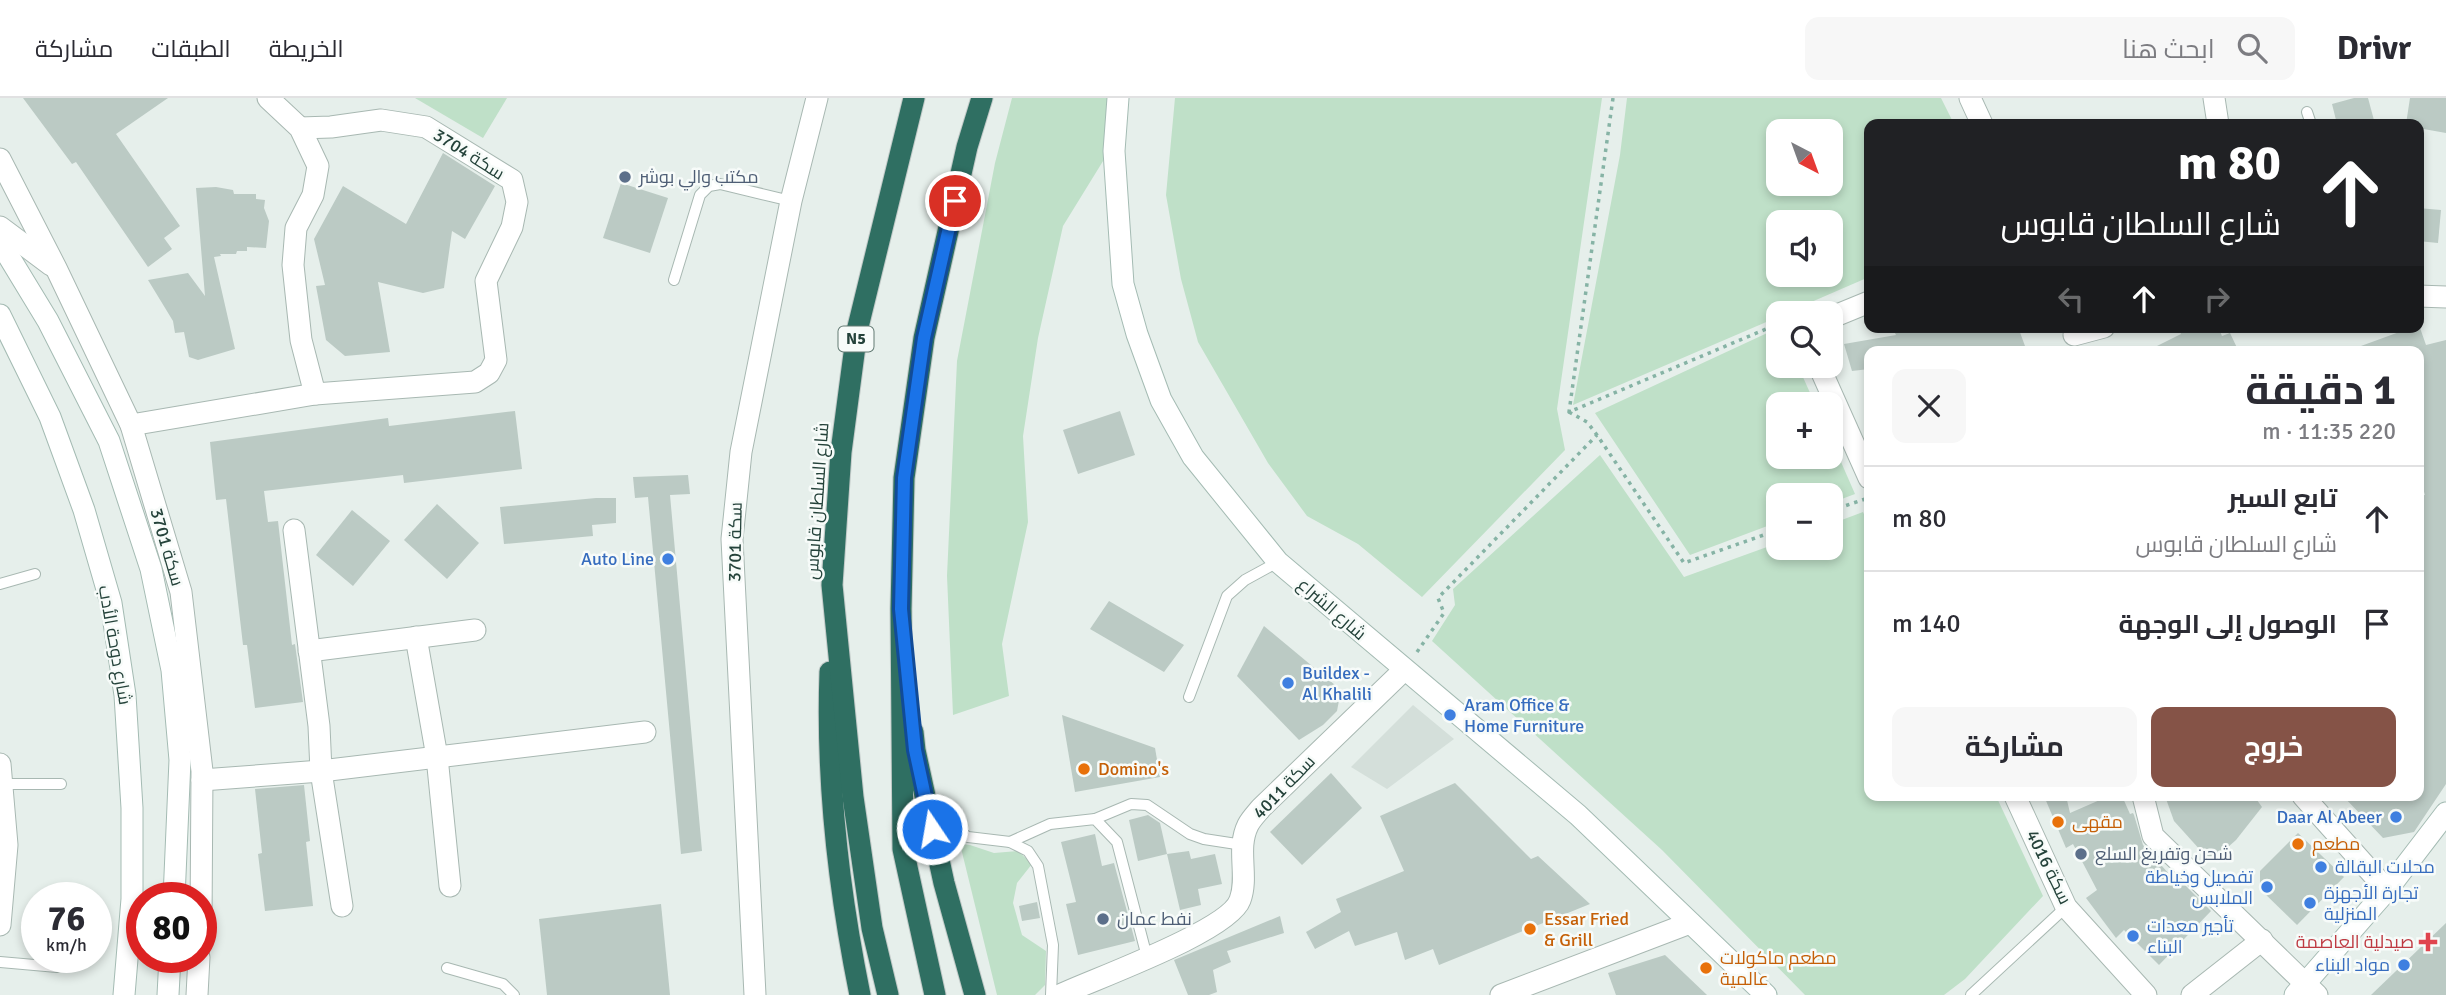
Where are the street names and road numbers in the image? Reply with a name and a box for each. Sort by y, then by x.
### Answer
street label: سكة 3704 [429,123,509,185]
road number: N5 [838,327,874,352]
street label: شارع السلطان قابوس [801,422,834,580]
street label: سكة 3701 [723,502,747,582]
street label: سكة 3701 [145,506,189,588]
street label: شارع الشراع [1292,573,1371,646]
street label: شارع دوحة الأدب [93,583,136,707]
street label: سكة 4011 [1248,751,1320,823]
street label: سكة 4016 [2022,826,2076,908]

